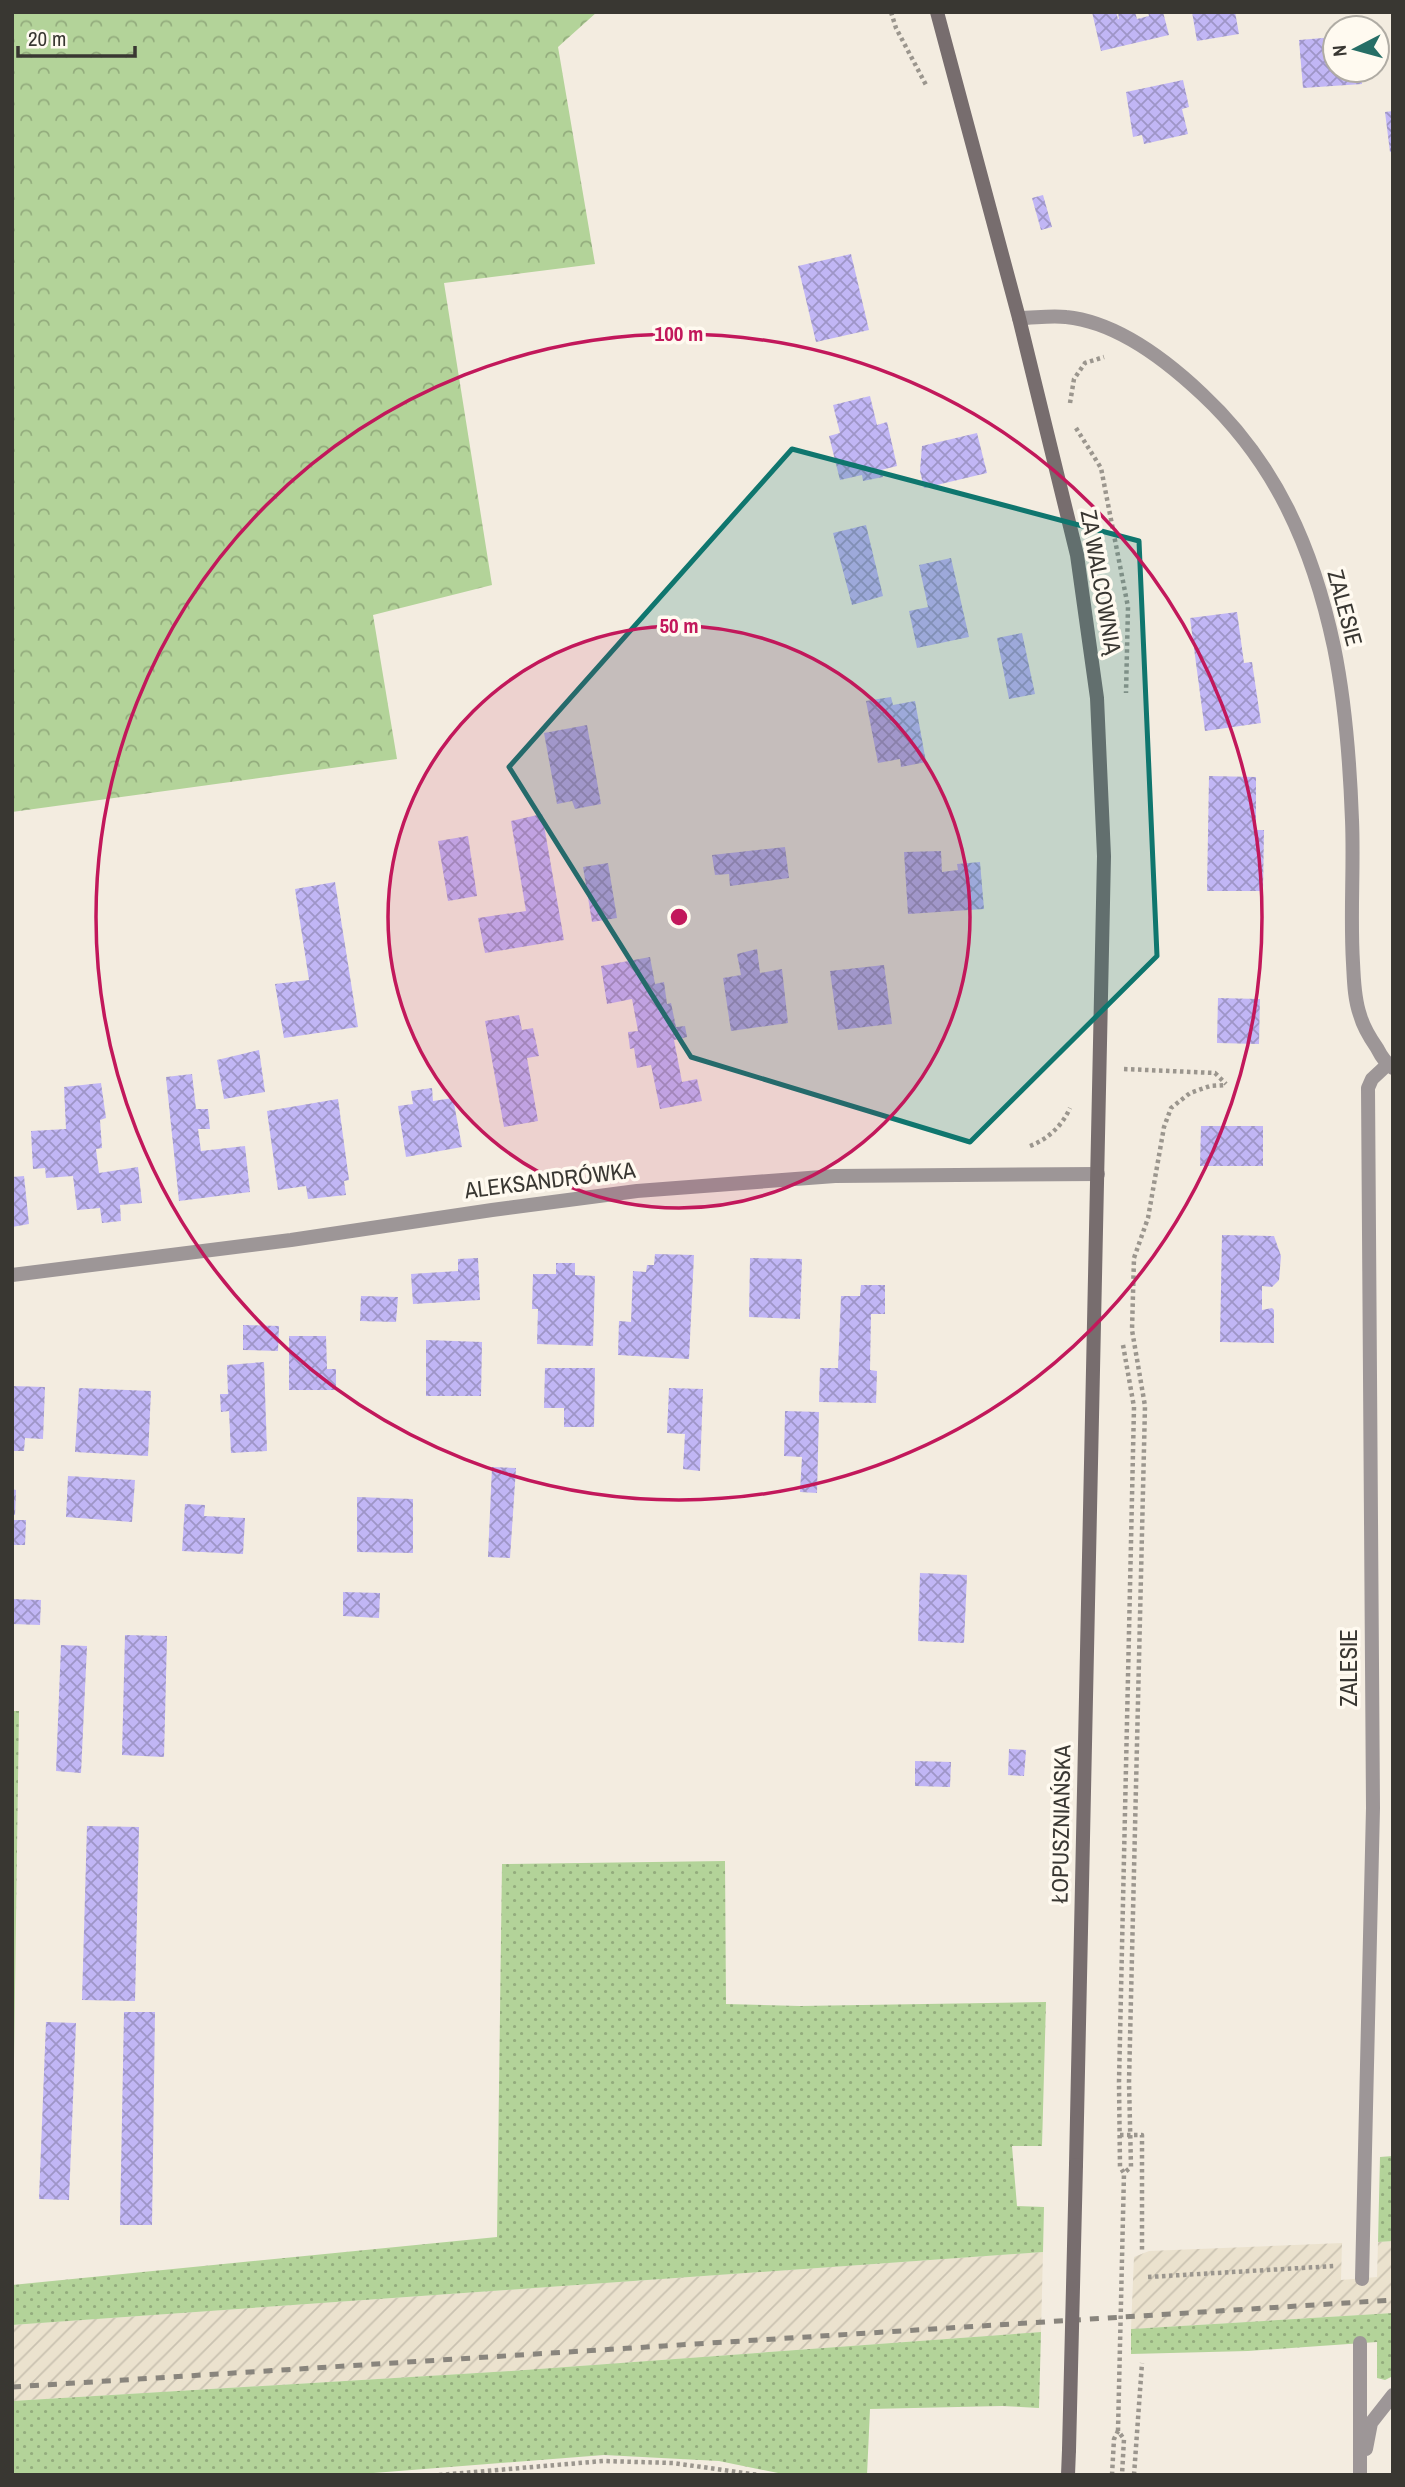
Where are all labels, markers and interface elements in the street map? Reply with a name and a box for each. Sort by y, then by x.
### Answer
scale bar [18,14,135,58]
north arrow [1321,14,1391,84]
text: 20 m [28,24,66,53]
text: N [1326,44,1353,58]
text: 100 m [655,319,703,348]
street label: ZA WALCOWNIĄ [1074,507,1130,658]
street label: ZALESIE [1320,566,1370,649]
text: 50 m [659,611,699,640]
centre of rings [667,905,691,929]
street label: ALEKSANDRÓWKA [462,1154,638,1205]
street label: ZALESIE [1333,1629,1364,1707]
street label: ŁOPUSZNIAŃSKA [1044,1744,1077,1903]

